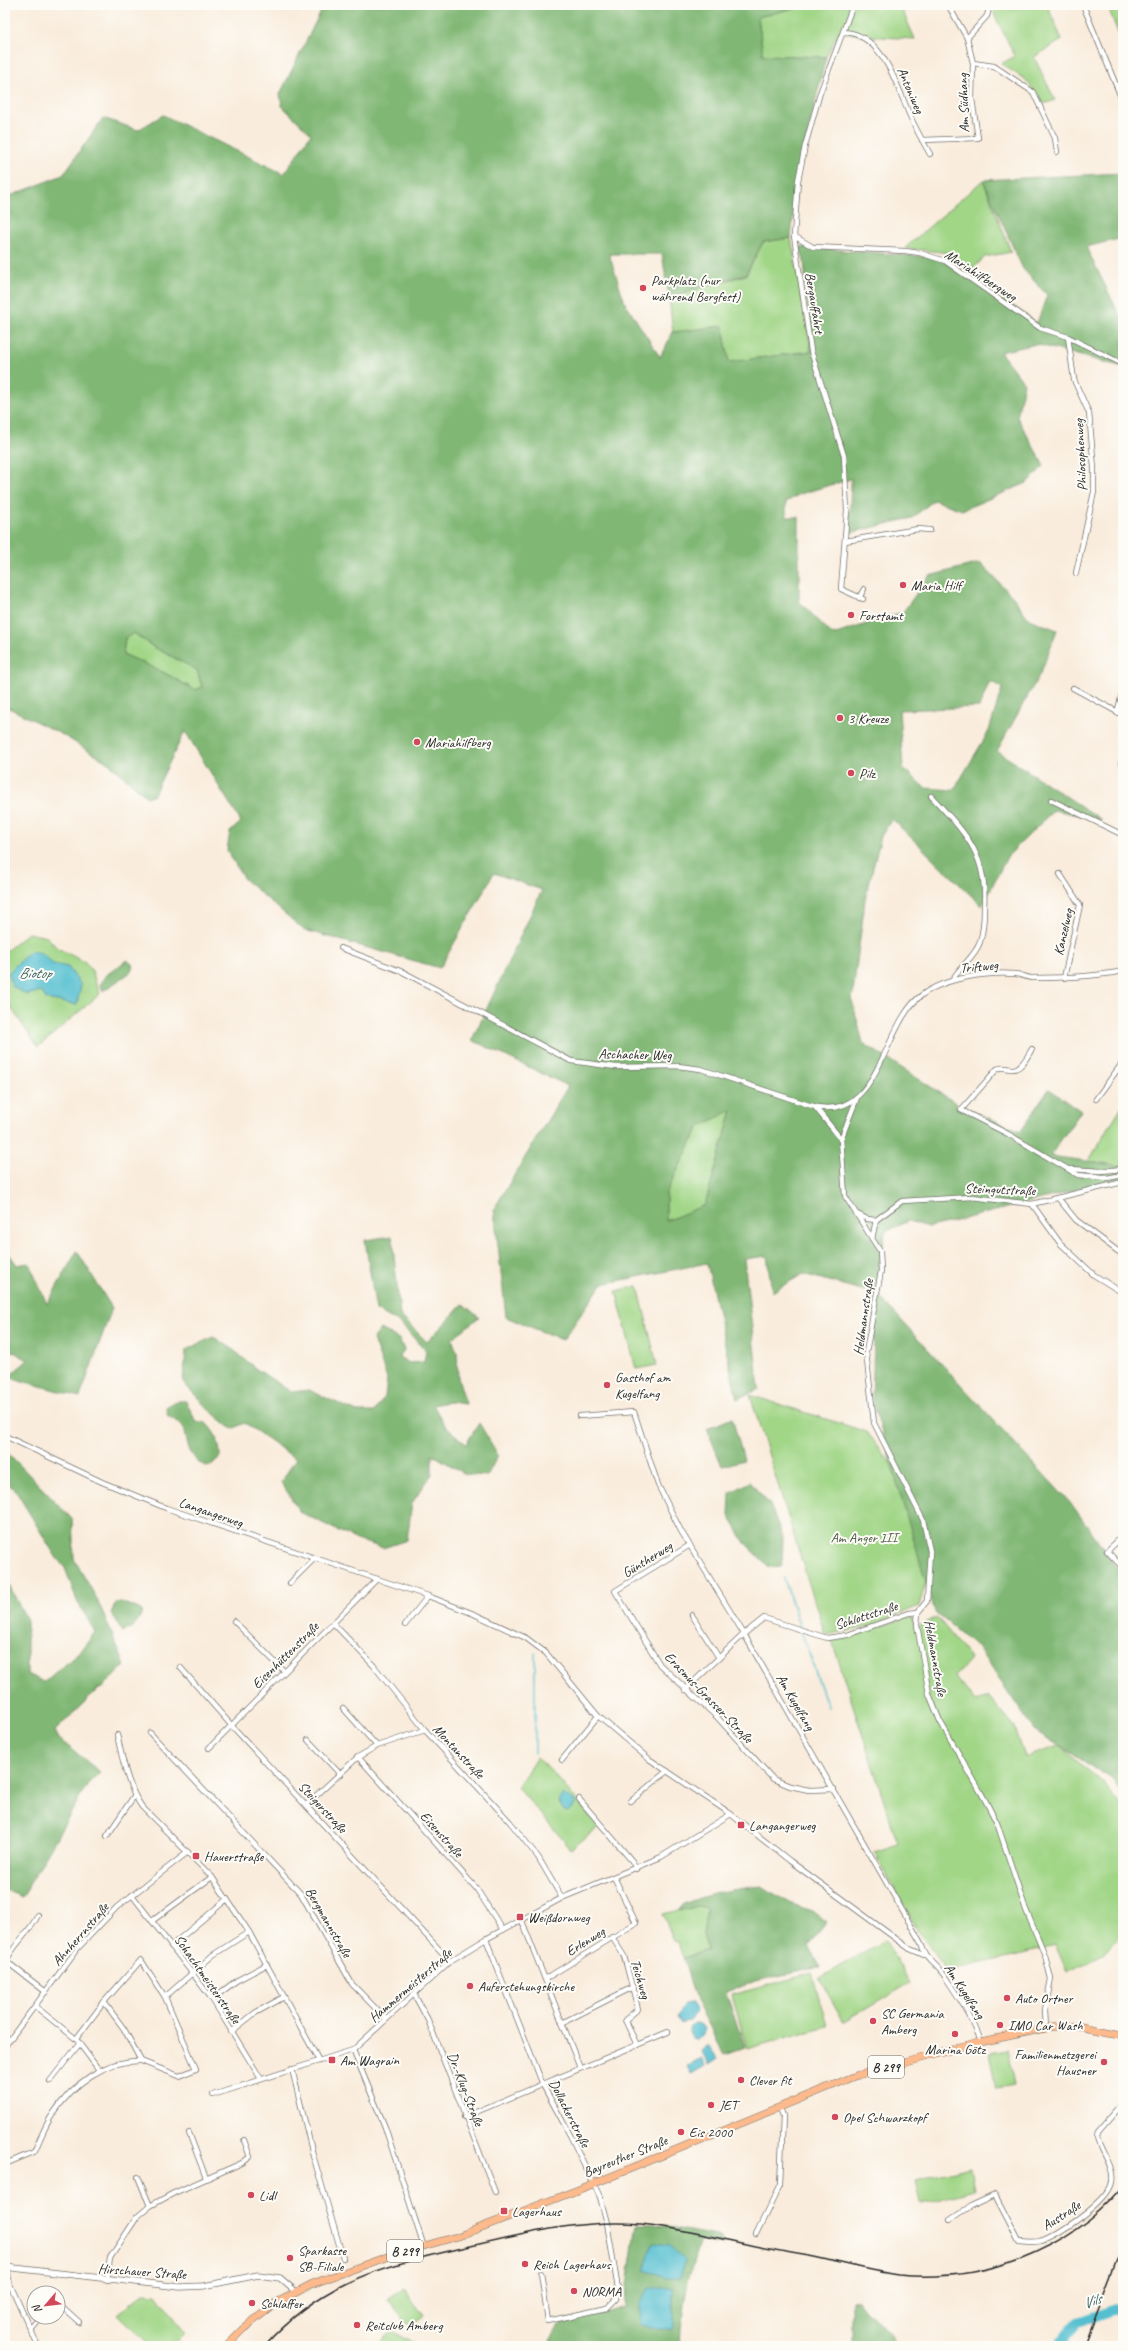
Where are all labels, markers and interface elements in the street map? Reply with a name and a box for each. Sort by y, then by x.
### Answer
street label: Antoniweg [893,65,928,117]
street label: Am Südhang [954,72,973,133]
street label: Mariahilfbergweg [942,246,1021,306]
street label: Bergauffahrt [801,271,828,336]
place label: Parkplatz (nur während Bergfest) [651,272,742,305]
marker: Parkplatz (nur während Bergfest) [638,283,648,293]
street label: Philosophenweg [1070,418,1091,491]
place label: Maria Hilf [911,577,965,594]
marker: Maria Hilf [898,580,908,590]
place label: Forstamt [859,607,904,624]
marker: Forstamt [846,610,856,620]
place label: 3 Kreuze [848,710,890,727]
marker: 3 Kreuze [835,713,845,723]
place label: Mariahilfberg [425,734,492,751]
marker: Mariahilfberg [412,737,422,747]
place label: Pilz [859,765,877,782]
marker: Pilz [846,768,856,778]
street label: Kanzelweg [1050,906,1077,957]
street label: Triftweg [959,956,1000,977]
water label: Biotop [19,964,53,983]
street label: Aschacher Weg [598,1045,673,1064]
street label: Steingutstraße [964,1180,1037,1199]
street label: Heldmannstraße [850,1276,877,1356]
place label: Gasthof am Kugelfang [615,1369,672,1402]
marker: Gasthof am Kugelfang [602,1380,612,1390]
street label: Langangerweg [177,1494,246,1532]
park label: Am Anger III [831,1529,901,1546]
street label: Güntherweg [619,1537,676,1581]
street label: Schlottstraße [833,1597,901,1634]
street label: Eisenhüttenstraße [248,1617,323,1692]
street label: Heldmannstraße [920,1619,951,1699]
street label: Erasmus-Grasser-Straße [661,1648,758,1748]
street label: Am Kugelfang [773,1671,819,1734]
street label: Montanstraße [429,1721,489,1783]
street label: Steigerstraße [295,1778,352,1838]
street label: Eisenstraße [417,1808,468,1862]
place label: Langangerweg [749,1817,817,1834]
marker: Langangerweg [736,1820,746,1830]
place label: Hauerstraße [204,1848,265,1865]
marker: Hauerstraße [191,1851,201,1861]
street label: Bergmannstraße [302,1884,356,1962]
street label: Ahnherrnstraße [48,1898,113,1969]
place label: Weißdornweg [528,1909,591,1926]
marker: Weißdornweg [515,1912,525,1922]
street label: Erlenweg [563,1922,609,1960]
street label: Schachtmeisterstraße [171,1932,245,2028]
street label: Hammermeisterstraße [365,1944,456,2026]
street label: Teichweg [627,1957,655,2002]
street label: Am Kugelfang [940,1960,989,2023]
place label: Auferstehungskirche [478,1978,575,1995]
marker: Auferstehungskirche [465,1981,475,1991]
place label: Auto Ortner [1015,1990,1073,2007]
marker: Auto Ortner [1002,1993,1012,2003]
place label: SC Germania Amberg [881,2005,945,2038]
marker: SC Germania Amberg [868,2016,878,2026]
place label: IMO Car Wash [1008,2017,1083,2034]
marker: IMO Car Wash [995,2020,1005,2030]
marker: Marina Götz [950,2029,960,2039]
place label: Marina Götz [925,2041,987,2058]
place label: Familienmetzgerei Hausner [1014,2046,1098,2079]
street label: Dr.-Klug-Straße [444,2050,488,2130]
place label: Am Wagrain [340,2052,400,2069]
marker: Am Wagrain [327,2055,337,2065]
road number: B 299 [868,2056,904,2078]
marker: Familienmetzgerei Hausner [1099,2057,1109,2067]
place label: Clever fit [749,2072,793,2089]
marker: Clever fit [736,2075,746,2085]
street label: Dollackerstraße [545,2076,595,2151]
place label: JET [718,2097,741,2114]
marker: JET [706,2100,716,2110]
place label: Opel Schwarzkopf [843,2109,929,2126]
marker: Opel Schwarzkopf [830,2112,840,2122]
place label: Eis 2000 [689,2124,734,2141]
marker: Eis 2000 [676,2127,686,2137]
street label: Bayreuther Straße [581,2131,671,2181]
place label: Lidl [259,2187,278,2204]
marker: Lidl [246,2190,256,2200]
street label: Austraße [1039,2196,1085,2234]
place label: Lagerhaus [512,2203,562,2220]
marker: Lagerhaus [499,2206,509,2216]
road number: B 299 [387,2240,423,2262]
place label: Sparkasse SB-Filiale [298,2242,348,2275]
marker: Sparkasse SB-Filiale [285,2253,295,2263]
place label: Reich Lagerhaus [533,2256,612,2273]
marker: Reich Lagerhaus [520,2259,530,2269]
street label: Hirschauer Straße [97,2260,188,2283]
place label: NORMA [582,2283,622,2300]
north arrow [26,2285,66,2325]
marker: NORMA [569,2286,579,2296]
water label: Vils [1081,2289,1106,2313]
place label: Schlaffer [260,2295,305,2312]
marker: Schlaffer [247,2298,257,2308]
text: N [28,2301,45,2316]
place label: Reitclub Amberg [365,2317,443,2334]
marker: Reitclub Amberg [352,2320,362,2330]

